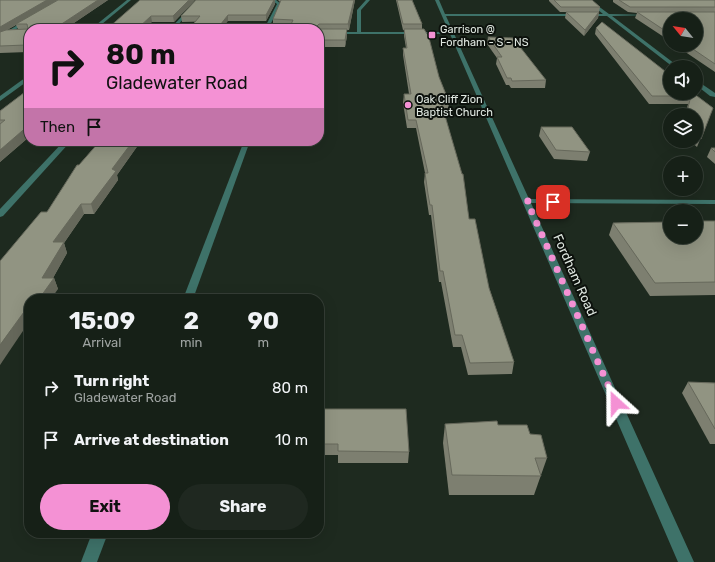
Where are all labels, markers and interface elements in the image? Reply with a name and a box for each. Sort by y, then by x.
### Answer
north arrow [663,12,703,52]
map controls [663,12,703,244]
place label: Garrison @ Fordham - S - NS [440,23,529,49]
marker: Garrison @ Fordham - S - NS [427,30,437,40]
text: 80 m [106,38,176,71]
icon: right [40,40,92,92]
button: sound [663,60,703,100]
text: Gladewater Road [106,72,248,94]
place label: Oak Cliff Zion Baptist Church [416,93,493,119]
marker: Oak Cliff Zion Baptist Church [403,100,413,110]
button: layers [663,108,703,148]
icon: arrive [83,116,105,138]
text: Then [40,118,75,136]
button: + [663,156,703,196]
pin [536,185,570,219]
icon: arrive [542,191,564,213]
button: − [663,204,703,244]
street label: Fordham Road [550,232,600,318]
text: 15:09 [69,307,135,335]
text: 2 [183,307,199,335]
text: 90 [247,307,279,335]
text: Arrival [82,335,121,350]
text: min [180,335,203,350]
text: m [257,335,269,350]
text: Turn right [74,372,149,390]
icon: right [40,377,62,399]
text: 80 m [272,379,308,397]
position arrow [595,382,637,424]
text: Gladewater Road [74,390,176,405]
icon: arrive [40,429,62,451]
text: Arrive at destination [74,431,229,449]
text: 10 m [275,431,308,449]
button: Exit [40,484,170,530]
button: Share [178,484,308,530]

